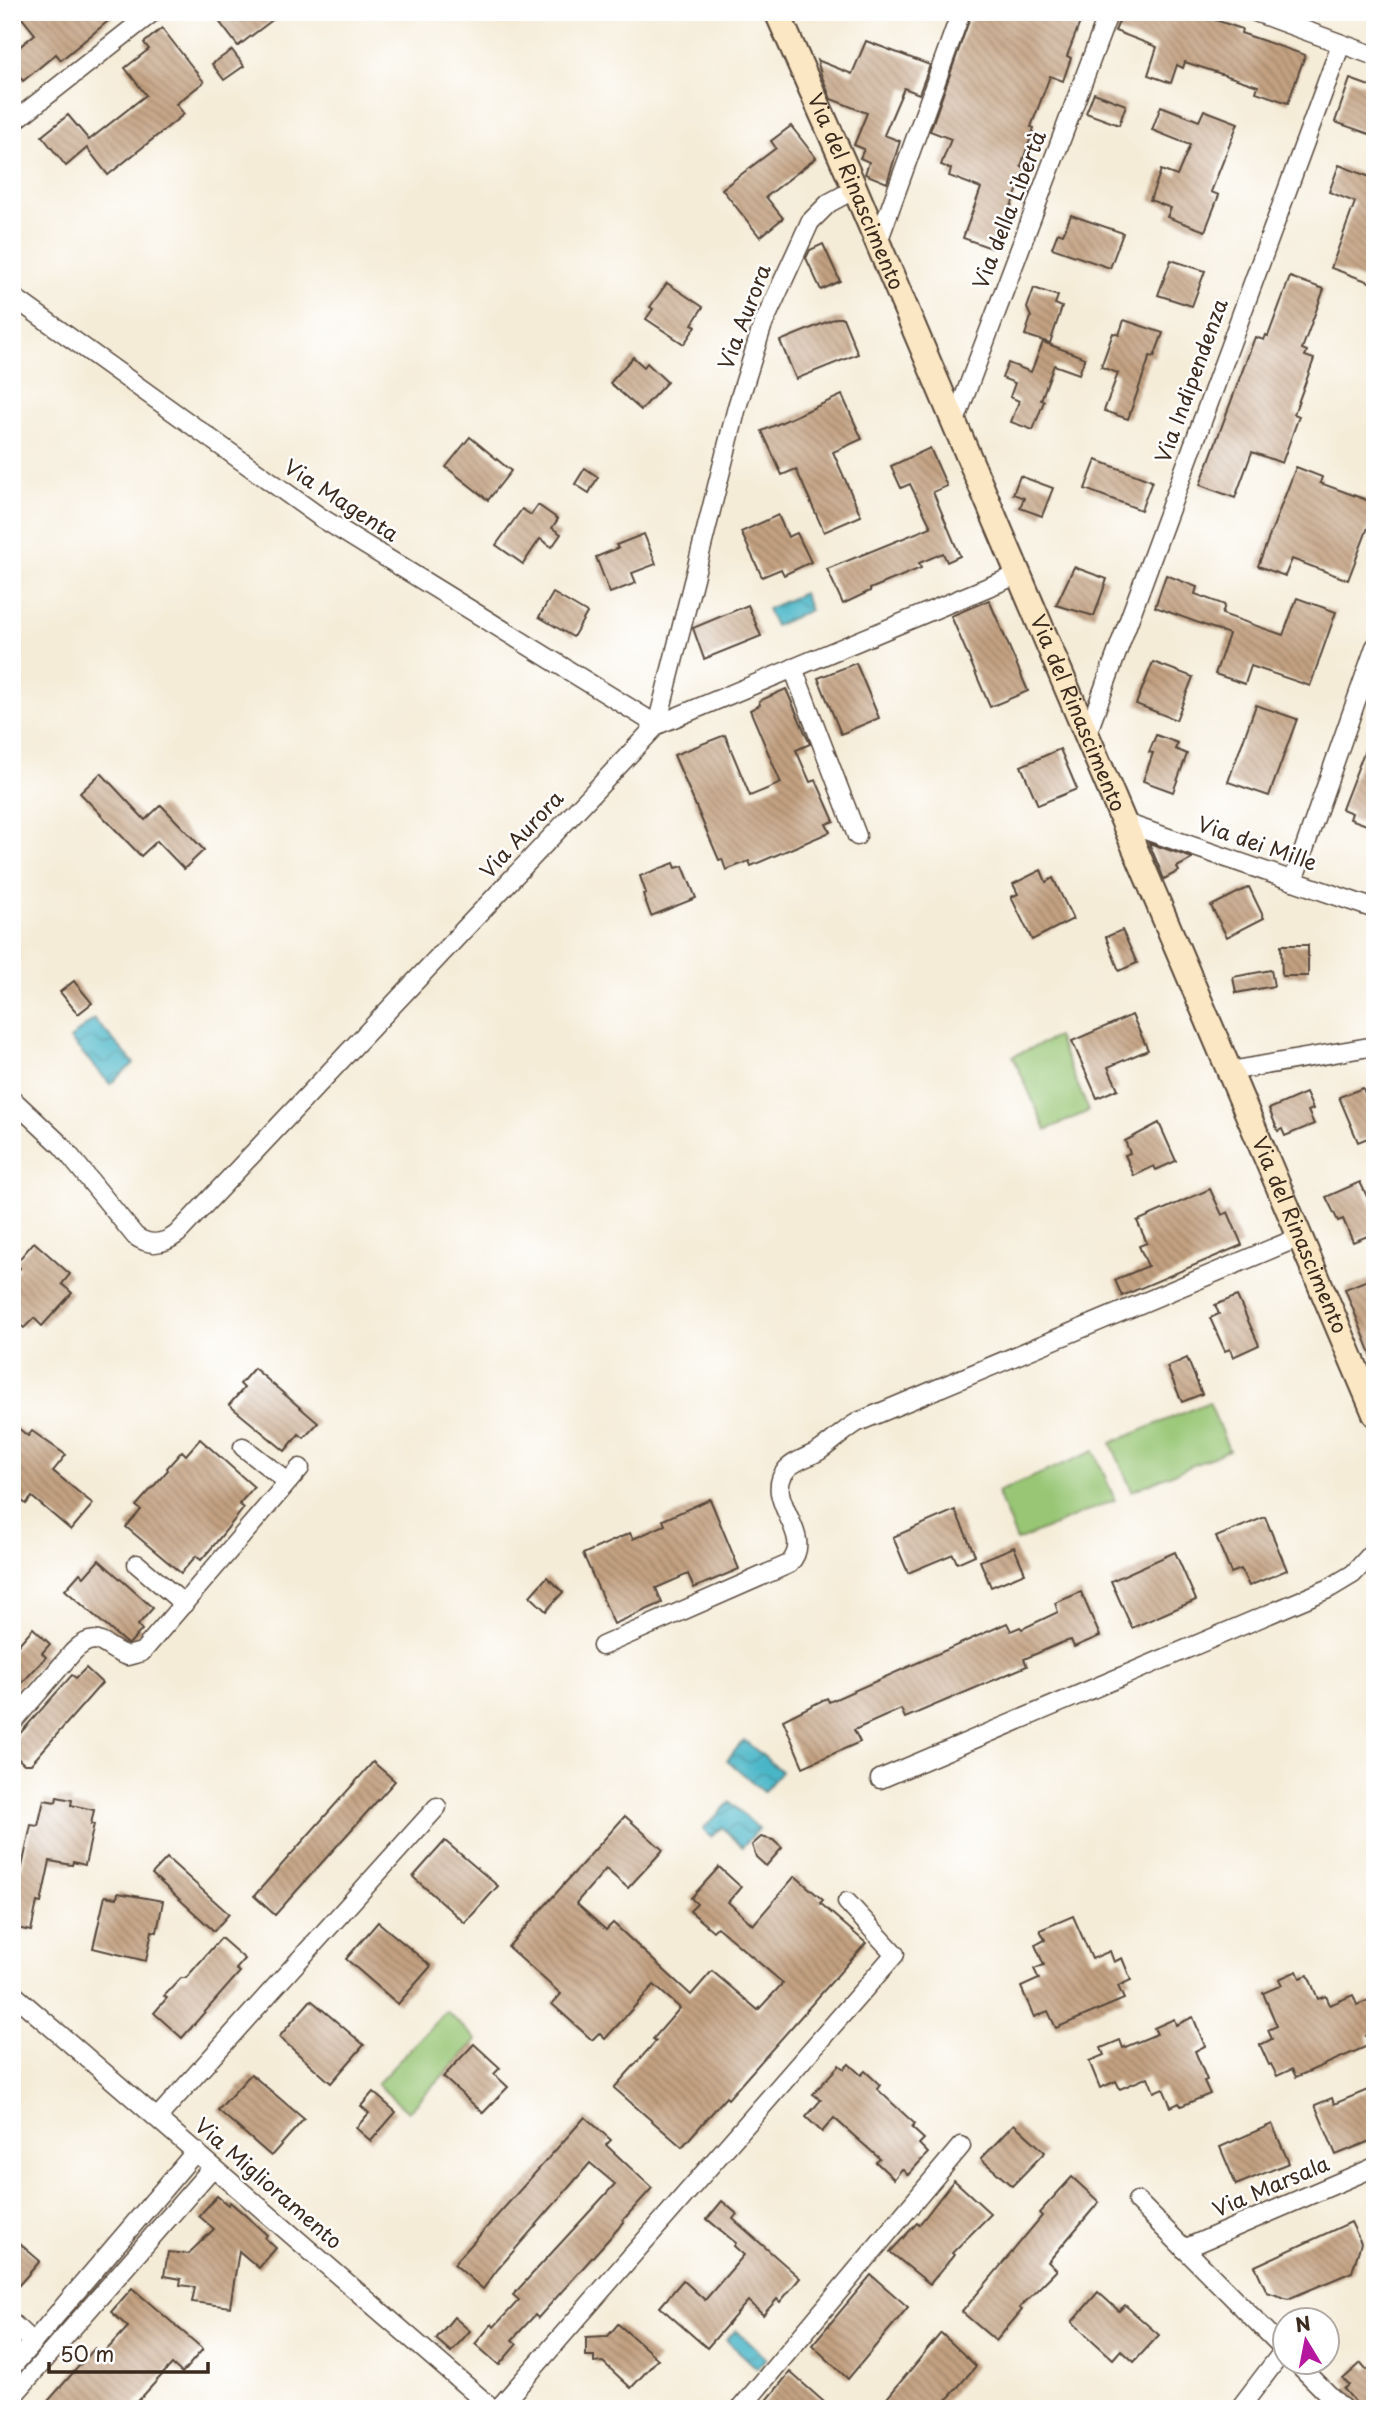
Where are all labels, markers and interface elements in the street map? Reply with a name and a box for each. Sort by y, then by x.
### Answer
street label: Via del Rinascimento [801,87,914,294]
street label: Via della Libertà [963,125,1053,293]
street label: Via Aurora [708,258,778,374]
street label: Via Indipendenza [1146,294,1235,467]
street label: Via Magenta [278,450,406,549]
street label: Via del Rinascimento [1023,609,1135,816]
street label: Via Aurora [471,782,570,885]
street label: Via dei Mille [1194,807,1322,878]
street label: Via del Rinascimento [1245,1131,1357,1338]
street label: Via Miglioramento [188,2109,350,2256]
street label: Via Marsala [1207,2146,1334,2224]
north arrow [1272,2306,1342,2376]
text: N [1293,2308,1313,2338]
scale bar [49,2330,208,2374]
text: 50 m [60,2337,114,2369]

